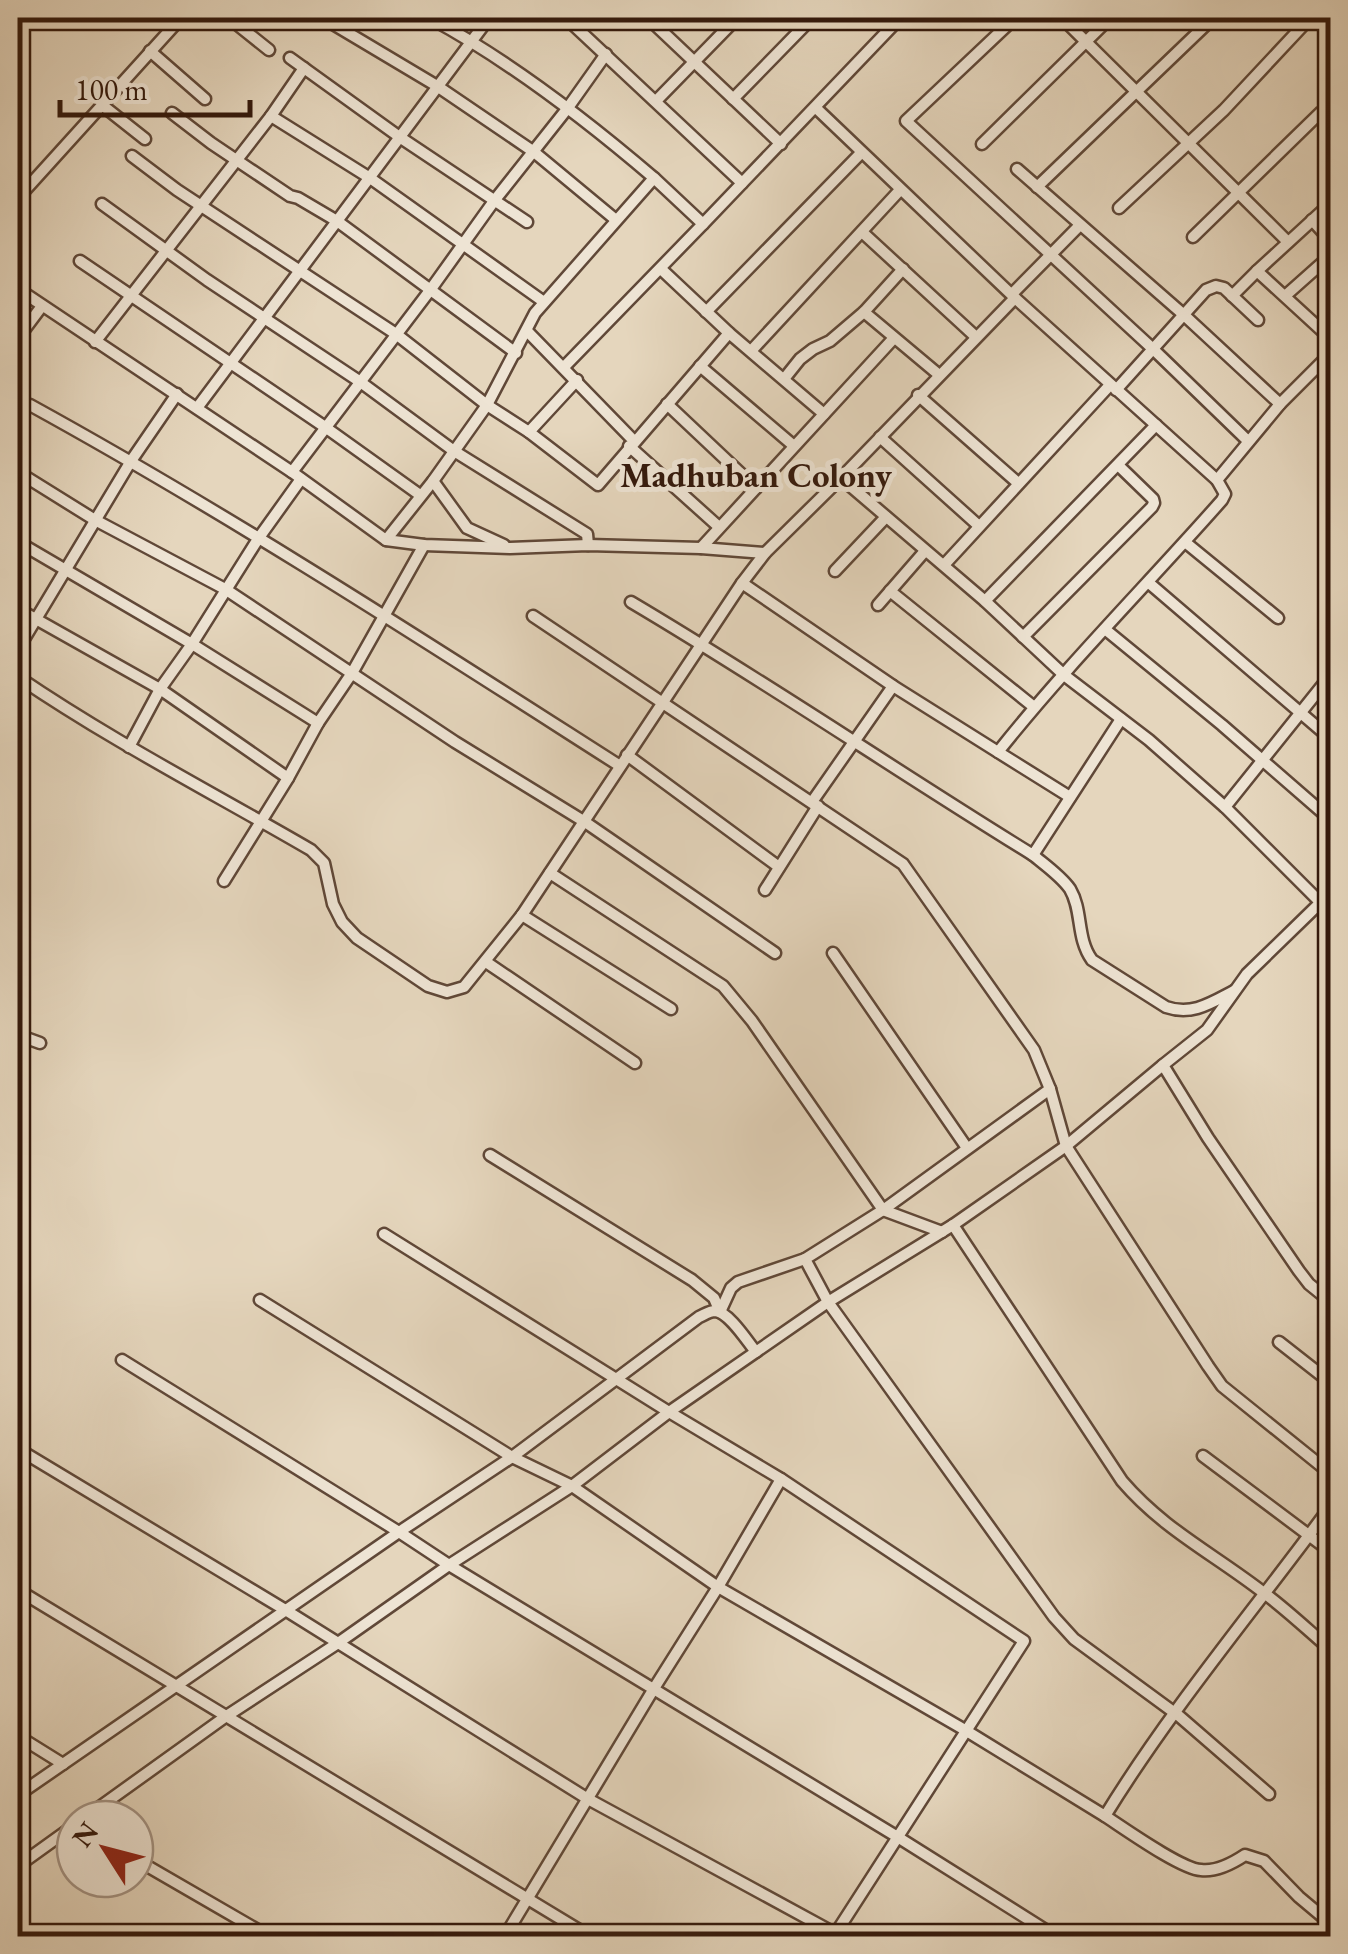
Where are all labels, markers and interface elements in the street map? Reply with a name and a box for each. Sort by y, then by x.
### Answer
scale bar [60,55,250,117]
text: 100 m [75,70,148,109]
district label: Madhuban Colony [620,452,893,497]
north arrow [55,1799,155,1899]
text: N [64,1814,106,1854]

